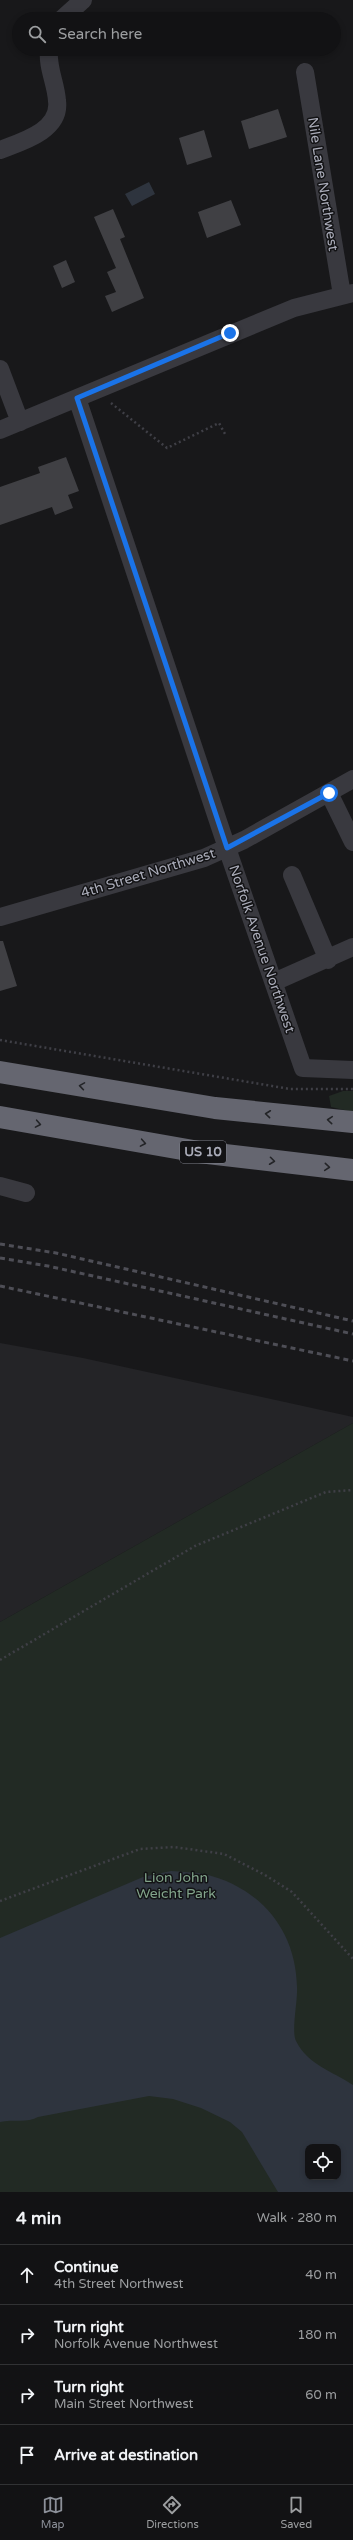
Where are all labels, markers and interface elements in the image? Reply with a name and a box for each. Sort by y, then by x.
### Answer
search box [12,12,341,56]
icon: search [26,23,48,45]
text: Search here [58,25,142,43]
street label: Nile Lane Northwest [304,116,342,253]
route end [221,324,239,342]
route start [320,784,338,802]
street label: 4th Street Northwest [79,844,218,902]
street label: Norfolk Avenue Northwest [225,863,299,1036]
one-way arrow [79,1082,85,1091]
one-way arrow [265,1110,271,1119]
one-way arrow [327,1115,333,1124]
one-way arrow [35,1119,41,1127]
one-way arrow [140,1138,146,1146]
road number: US 10 [180,1141,226,1163]
one-way arrow [269,1157,275,1166]
one-way arrow [324,1163,330,1172]
park label: Lion John Weicht Park [136,1869,216,1902]
map controls [305,2144,341,2180]
button: locate [305,2144,341,2180]
text: 4 min [16,2208,61,2229]
text: Walk · 280 m [257,2210,337,2226]
text: Continue [54,2258,118,2276]
icon: ahead [16,2264,38,2286]
text: 40 m [305,2267,337,2283]
text: 4th Street Northwest [54,2276,184,2292]
text: Turn right [54,2318,124,2336]
icon: right [16,2324,38,2346]
text: 180 m [297,2327,337,2343]
text: Norfolk Avenue Northwest [54,2336,218,2352]
text: Turn right [54,2378,124,2396]
icon: right [16,2384,38,2406]
text: 60 m [305,2387,337,2403]
text: Main Street Northwest [54,2396,194,2412]
icon: arrive [16,2444,38,2466]
text: Arrive at destination [54,2446,198,2464]
tab: Map [41,2494,65,2531]
tab: Directions [146,2494,199,2531]
tab: Saved [280,2494,312,2531]

